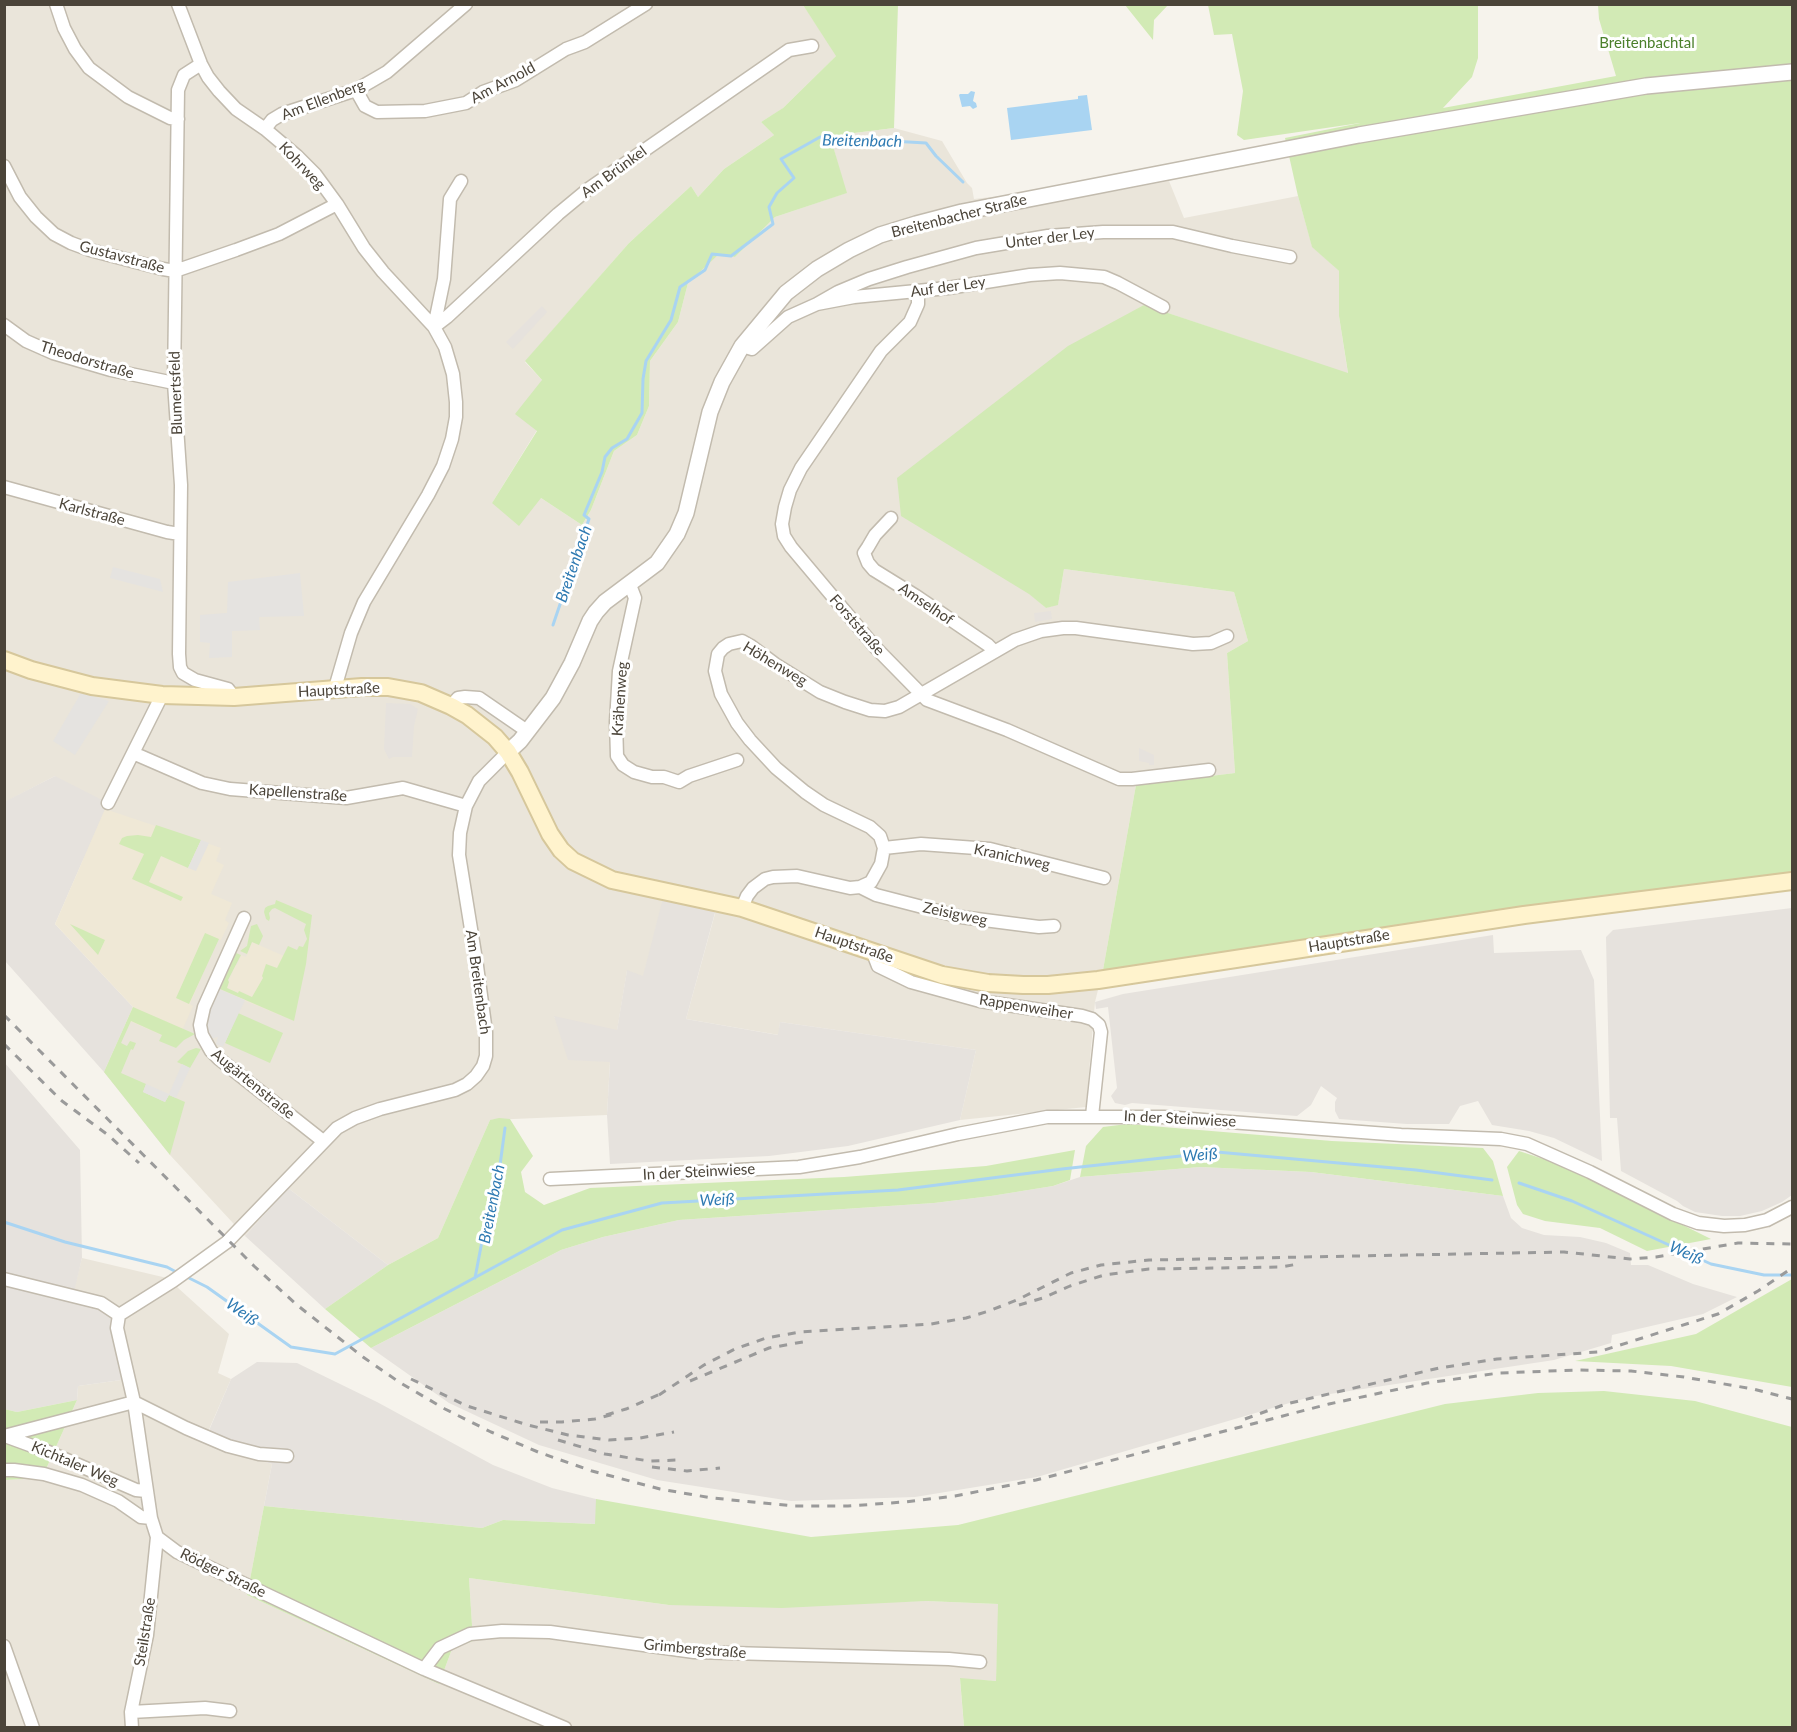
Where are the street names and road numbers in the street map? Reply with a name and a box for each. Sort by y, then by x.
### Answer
street label: Am Arnold [468,58,538,108]
street label: Am Ellenberg [279,76,367,124]
street label: Kohrweg [275,138,329,194]
street label: Am Brünkel [578,142,650,202]
street label: Breitenbacher Straße [889,190,1029,242]
street label: Unter der Ley [1004,224,1096,252]
street label: Gustavstraße [78,237,166,277]
street label: Auf der Ley [909,273,987,301]
street label: Theodorstraße [38,337,136,383]
street label: Blumertsfeld [166,351,186,435]
street label: Karlstraße [57,495,127,529]
street label: Amselhof [895,579,957,629]
street label: Forststraße [826,591,888,659]
street label: Höhenweg [740,638,810,690]
street label: Krähenweg [608,661,632,737]
street label: Hauptstraße [298,679,380,701]
street label: Kapellenstraße [248,781,348,805]
street label: Kranichweg [972,840,1052,874]
street label: Zeisigweg [921,898,989,930]
street label: Hauptstraße [812,923,896,967]
street label: Hauptstraße [1307,926,1391,956]
street label: Am Breitenbach [462,928,494,1036]
street label: Rappenweiher [978,991,1074,1023]
street label: Augärtenstraße [208,1045,298,1123]
street label: In der Steinwiese [1123,1107,1237,1131]
street label: In der Steinwiese [642,1160,756,1184]
street label: Kichtaler Weg [29,1438,121,1490]
street label: Rödger Straße [177,1544,269,1602]
street label: Steilstraße [131,1596,159,1668]
street label: Grimbergstraße [643,1636,747,1662]

